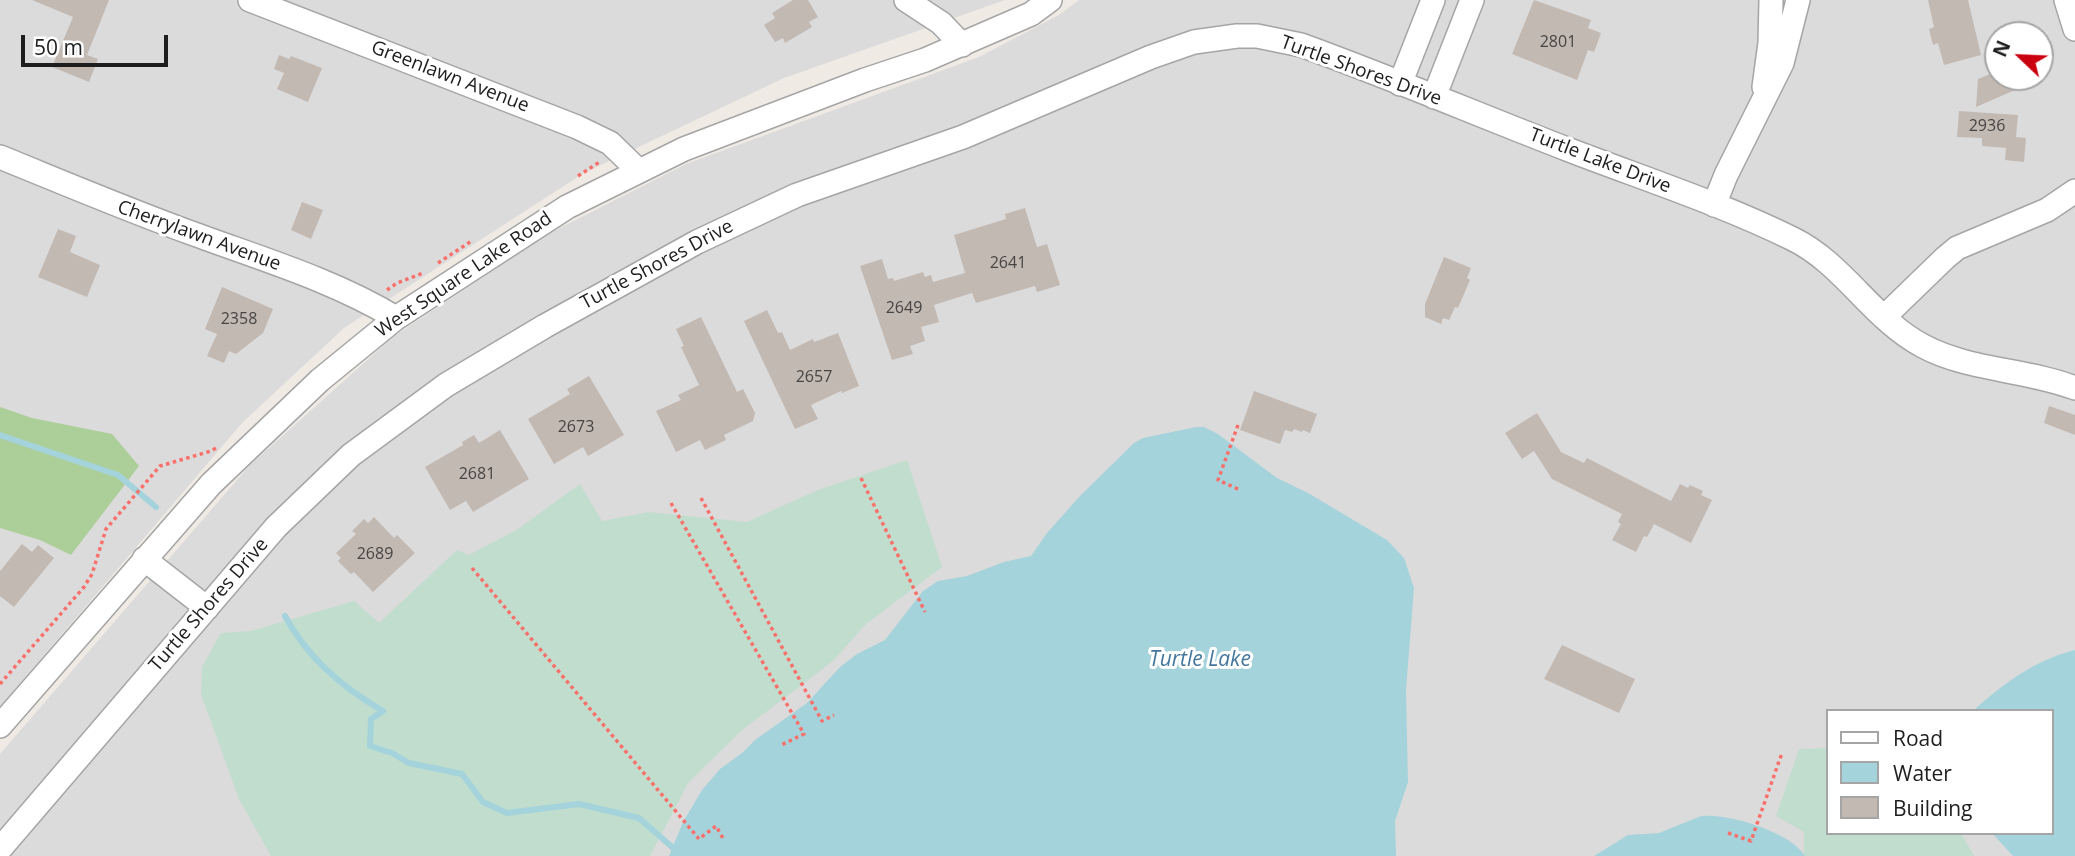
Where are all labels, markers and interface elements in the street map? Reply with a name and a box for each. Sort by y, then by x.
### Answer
scale bar [24,21,172,65]
north arrow [1984,21,2054,91]
street label: Turtle Shores Drive [1277,31,1445,111]
house number: 2801 [1540,32,1576,52]
text: 50 m [34,33,83,61]
street label: Greenlawn Avenue [368,36,532,118]
text: N [1987,36,2016,61]
house number: 2936 [1969,116,2005,136]
street label: Turtle Lake Drive [1526,124,1674,198]
street label: Cherrylawn Avenue [114,196,284,276]
street label: West Square Lake Road [371,207,557,343]
street label: Turtle Shores Drive [577,215,737,315]
house number: 2641 [990,253,1026,273]
house number: 2649 [886,298,922,318]
house number: 2358 [221,309,257,329]
house number: 2657 [796,367,832,387]
house number: 2673 [558,417,594,437]
house number: 2681 [459,464,495,484]
street label: Turtle Shores Drive [145,534,273,676]
house number: 2689 [357,544,393,564]
water label: Turtle Lake [1149,647,1251,673]
legend [1826,709,2054,835]
text: Road [1893,724,1943,752]
text: Water [1893,759,1952,787]
text: Building [1893,794,1972,822]

